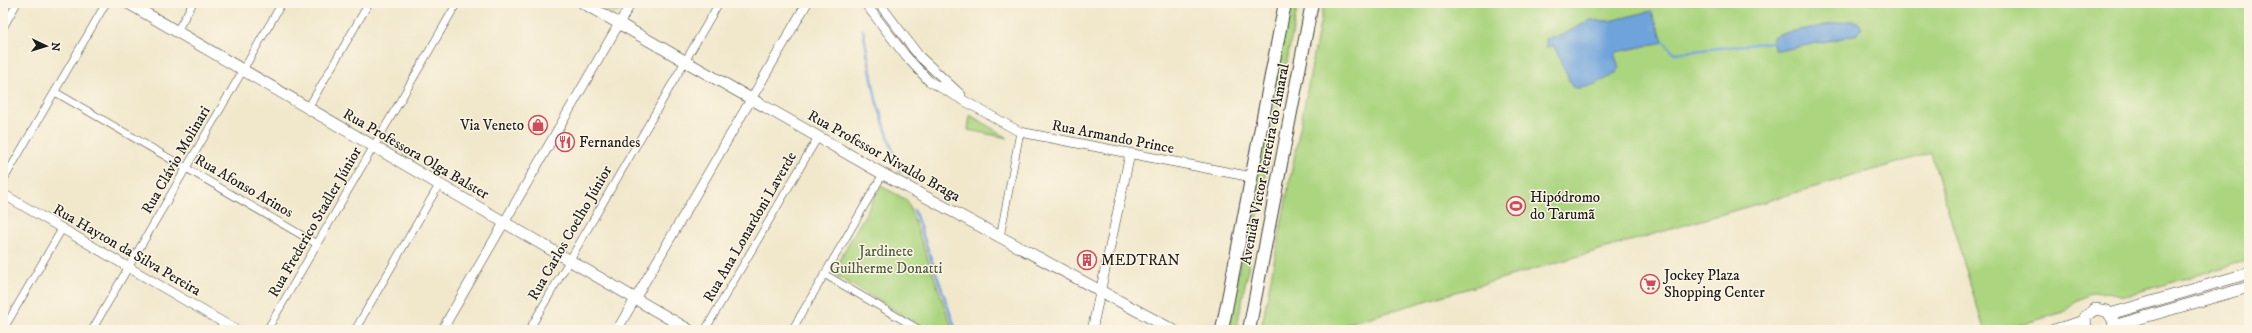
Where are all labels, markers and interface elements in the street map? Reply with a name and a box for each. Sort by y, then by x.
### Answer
north arrow [26,26,66,66]
text: N [48,42,62,52]
street label: Avenida Victor Ferreira do Amaral [1236,61,1294,266]
street label: Rua Clávio Molinari [137,103,215,217]
street label: Rua Professora Olga Balster [340,104,493,204]
street label: Rua Professor Nivaldo Braga [804,106,964,206]
shop icon: Via Veneto [527,114,549,136]
place label: Via Veneto [459,116,524,135]
street label: Rua Armando Prince [1050,116,1176,158]
restaurant icon: Fernandes [554,131,576,153]
place label: Fernandes [579,133,640,152]
street label: Rua Frederico Stadler Júnior [264,143,366,301]
street label: Rua Ana Lonardoni Laverde [699,148,801,306]
street label: Rua Afonso Arinos [191,150,297,222]
street label: Rua Carlos Coelho Júnior [524,162,617,304]
place label: Hipódromo do Tarumã [1530,188,1600,224]
sports icon: Hipódromo do Tarumã [1505,195,1527,217]
street label: Rua Hayton da Silva Pereira [50,200,205,300]
park label: Jardinete Guilherme Donatti [830,242,942,278]
building icon: MEDTRAN [1076,249,1098,271]
place label: MEDTRAN [1101,251,1180,270]
place label: Jockey Plaza Shopping Center [1662,266,1765,302]
supermarket icon: Jockey Plaza Shopping Center [1639,273,1661,295]

